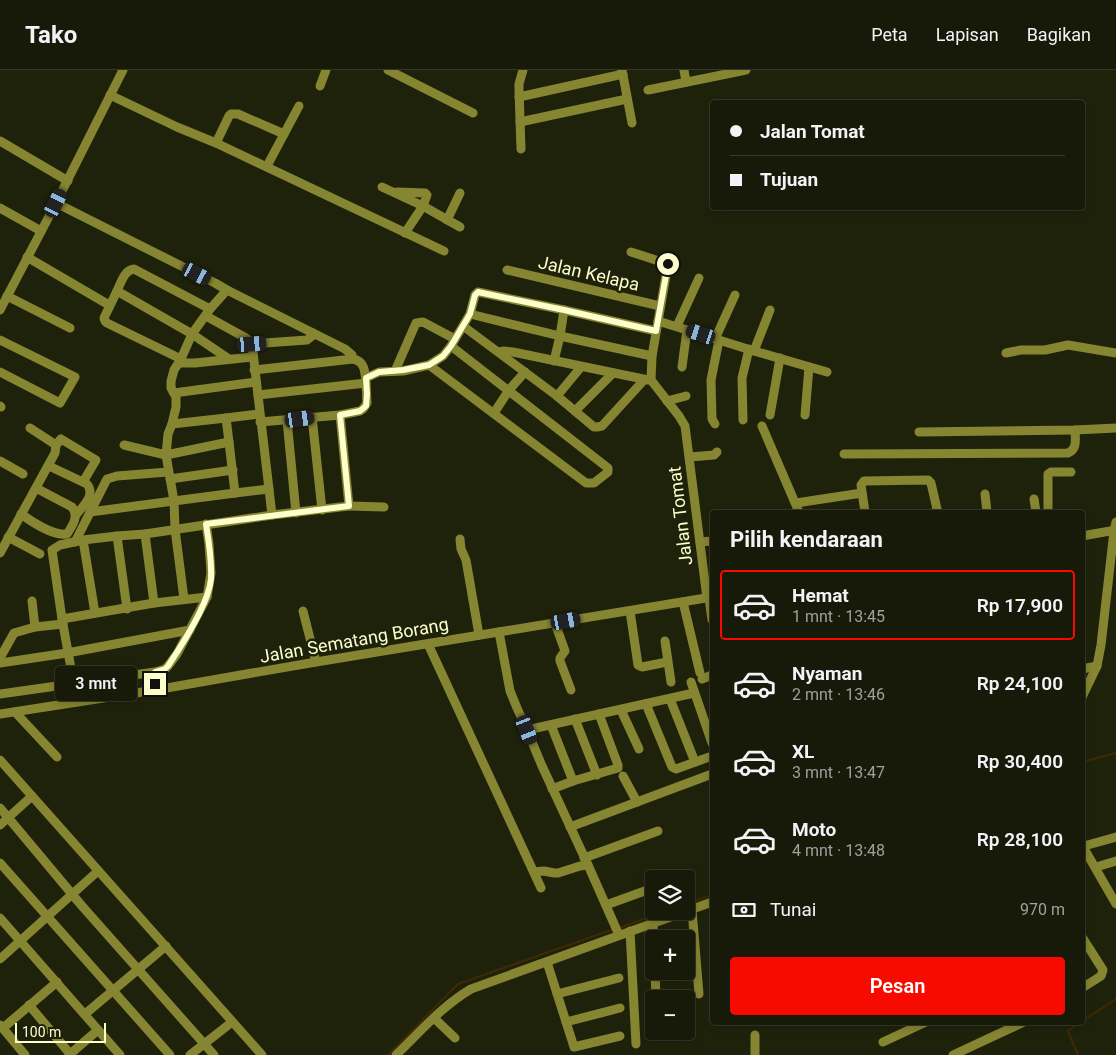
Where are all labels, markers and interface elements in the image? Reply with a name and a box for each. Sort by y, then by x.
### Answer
text: Tako [25,21,77,49]
text: Peta [871,24,908,45]
text: Lapisan [936,24,999,45]
text: Bagikan [1027,24,1091,45]
text: Jalan Tomat [760,120,865,143]
text: Tujuan [760,168,818,191]
car [42,186,69,220]
street label: Jalan Kelapa [536,251,642,295]
route start [657,253,679,275]
car [180,261,213,287]
car [684,322,717,346]
car [236,335,267,353]
car [284,409,315,429]
street label: Jalan Tomat [663,465,696,567]
text: Pilih kendaraan [730,527,883,552]
icon: car [732,583,777,628]
text: Hemat [792,584,849,607]
text: Rp 17,900 [977,594,1063,617]
text: 1 mnt · 13:45 [792,607,885,626]
car [549,611,582,631]
street label: Jalan Sematang Borang [258,613,450,667]
icon: car [732,661,777,706]
text: Nyaman [792,662,862,685]
callout: 3 mnt [55,666,138,702]
text: Rp 24,100 [977,672,1063,695]
route end [144,673,166,695]
text: 3 mnt [75,674,117,693]
text: 2 mnt · 13:46 [792,685,885,704]
car [514,713,539,747]
icon: car [732,739,777,784]
text: XL [792,740,814,763]
text: Rp 30,400 [977,750,1063,773]
text: 3 mnt · 13:47 [792,763,885,782]
icon: car [732,817,777,862]
text: Moto [792,818,836,841]
text: Rp 28,100 [977,828,1063,851]
text: 4 mnt · 13:48 [792,841,885,860]
map controls [645,870,695,1040]
button: layers [645,870,695,920]
icon: cash [730,896,758,924]
text: Tunai [770,898,816,921]
text: 970 m [1020,900,1065,919]
button: + [645,930,695,980]
button: Pesan [730,957,1065,1015]
button: − [645,990,695,1040]
scale bar [15,1020,106,1043]
text: 100 m [22,1024,61,1040]

